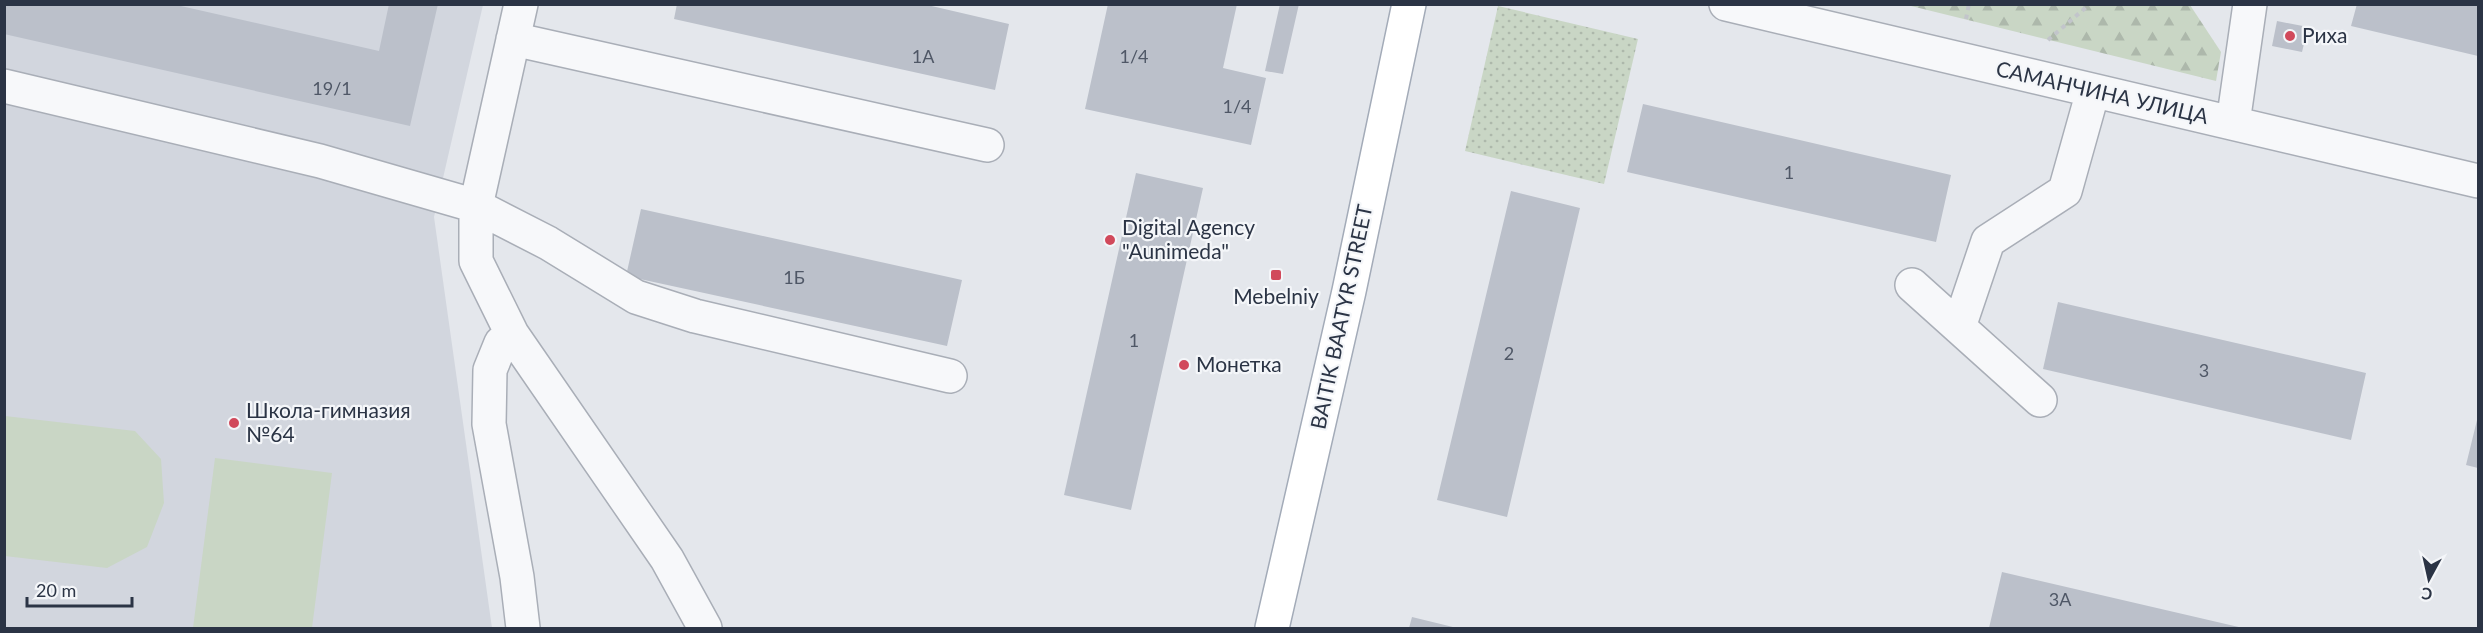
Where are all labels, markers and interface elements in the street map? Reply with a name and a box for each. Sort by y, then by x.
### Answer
place label: Риха [2302,22,2347,47]
marker: Риха [2283,29,2297,43]
house number: 1А [912,45,935,67]
house number: 1/4 [1119,45,1149,67]
street label: САМАНЧИНА УЛИЦА [1994,55,2212,128]
house number: 19/1 [312,77,352,99]
house number: 1/4 [1222,95,1252,117]
house number: 1 [1784,161,1794,183]
street label: BAITIK BAATYR STREET [1305,202,1377,431]
place label: Digital Agency "Aunimeda" [1122,214,1255,263]
marker: Digital Agency "Aunimeda" [1103,233,1117,247]
house number: 1Б [783,266,805,288]
marker: Mebelniy [1269,268,1283,282]
place label: Mebelniy [1233,283,1319,308]
house number: 1 [1129,329,1139,351]
house number: 2 [1504,342,1514,364]
place label: Монетка [1196,351,1282,376]
marker: Монетка [1177,358,1191,372]
house number: 3 [2199,359,2209,381]
place label: Школа-гимназия №64 [246,397,411,446]
marker: Школа-гимназия №64 [227,416,241,430]
north arrow [2399,549,2459,609]
scale bar [27,570,132,608]
text: 20 m [36,579,76,601]
text: С [2420,584,2433,604]
house number: 3А [2049,588,2072,610]

